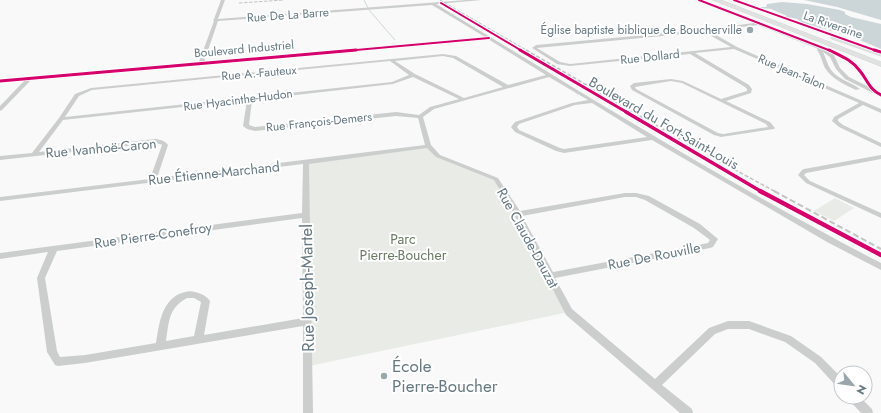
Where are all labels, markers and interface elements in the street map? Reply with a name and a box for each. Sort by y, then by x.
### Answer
street label: Rue De La Barre [246,3,330,27]
street label: La Riveraine [801,6,865,44]
place label: Église baptiste biblique de Boucherville [541,21,742,39]
marker: Église baptiste biblique de Boucherville [745,25,755,35]
street label: Boulevard Industriel [193,36,295,62]
street label: Rue Dollard [619,45,681,69]
street label: Rue Jean-Talon [755,50,829,94]
street label: Rue A.-Fauteux [221,61,298,85]
street label: Boulevard du Fort-Saint-Louis [585,72,743,174]
street label: Rue Hyacinthe-Hudon [182,84,294,116]
street label: Rue François-Demers [265,107,373,137]
street label: Rue Ivanhoë-Caron [45,133,157,163]
street label: Rue Étienne-Marchand [147,156,281,190]
street label: Rue Claude-Dauzat [492,184,564,292]
street label: Rue Pierre-Conefroy [93,217,214,253]
street label: Rue Joseph-Martel [294,224,320,352]
park label: Parc Pierre-Boucher [360,229,447,265]
street label: Rue De Rouville [606,237,702,275]
place label: École Pierre-Boucher [392,354,498,398]
north arrow [833,365,873,405]
marker: École Pierre-Boucher [379,371,389,381]
text: N [853,382,871,398]

